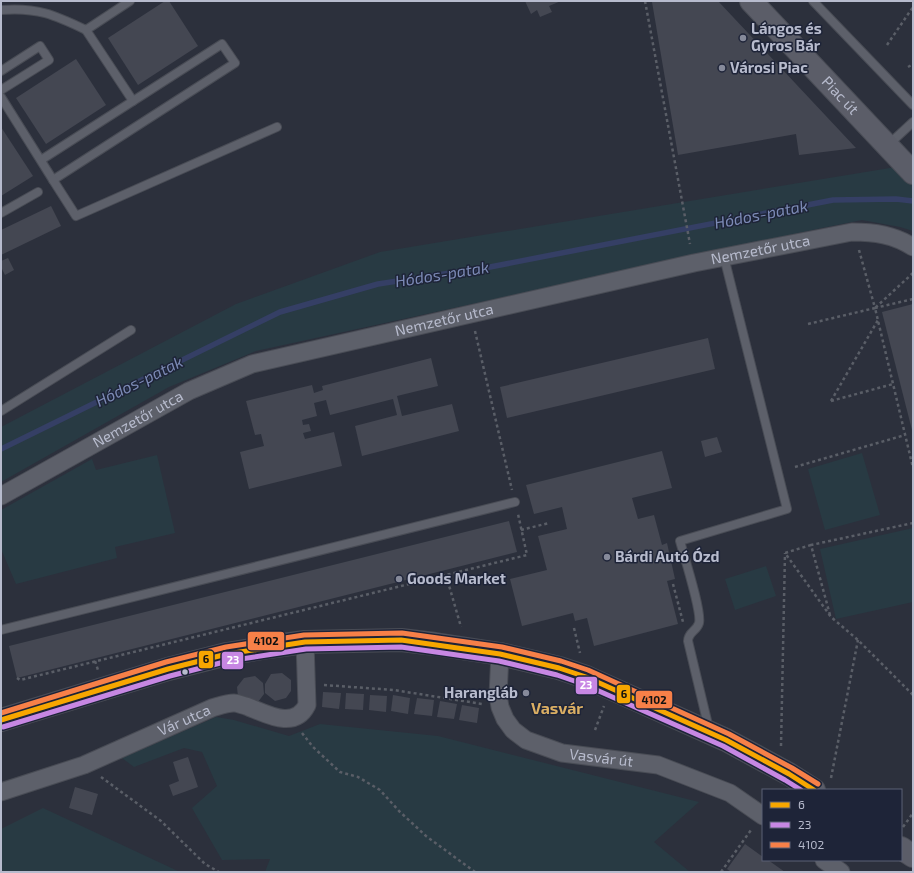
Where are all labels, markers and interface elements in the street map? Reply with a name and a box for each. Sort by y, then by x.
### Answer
place label: Lángos és Gyros Bár [751,19,822,55]
marker: Lángos és Gyros Bár [738,33,748,43]
place label: Városi Piac [730,58,808,76]
marker: Városi Piac [717,63,727,73]
street label: Piac út [819,72,863,118]
water label: Hódos-patak [712,195,809,232]
street label: Nemzetőr utca [709,230,811,268]
water label: Hódos-patak [394,257,490,290]
street label: Nemzetőr utca [393,299,495,339]
water label: Hódos-patak [92,351,186,410]
street label: Nemzetőr utca [89,386,186,451]
place label: Bárdi Autó Ózd [615,547,720,565]
marker: Bárdi Autó Ózd [602,552,612,562]
place label: Goods Market [407,569,506,587]
marker: Goods Market [394,574,404,584]
line badge: 4102 [247,631,285,651]
text: 4102 [253,634,279,647]
line badge: 6 [198,650,214,669]
line badge: 23 [221,651,244,670]
text: 6 [203,652,210,665]
text: 23 [227,653,239,666]
unlabelled marker [180,667,190,677]
line badge: 23 [575,676,598,695]
text: 23 [580,678,592,691]
place label: Harangláb [444,683,518,701]
line badge: 6 [616,684,631,704]
text: 6 [621,687,628,700]
marker: Harangláb [521,688,531,698]
line badge: 4102 [635,690,673,709]
text: 4102 [641,693,667,706]
district label: Vasvár [531,698,583,717]
street label: Vár utca [155,700,213,739]
street label: Vasvár út [568,744,634,770]
legend [762,789,902,861]
text: 6 [798,797,805,811]
text: 23 [798,817,811,831]
text: 4102 [798,837,824,851]

